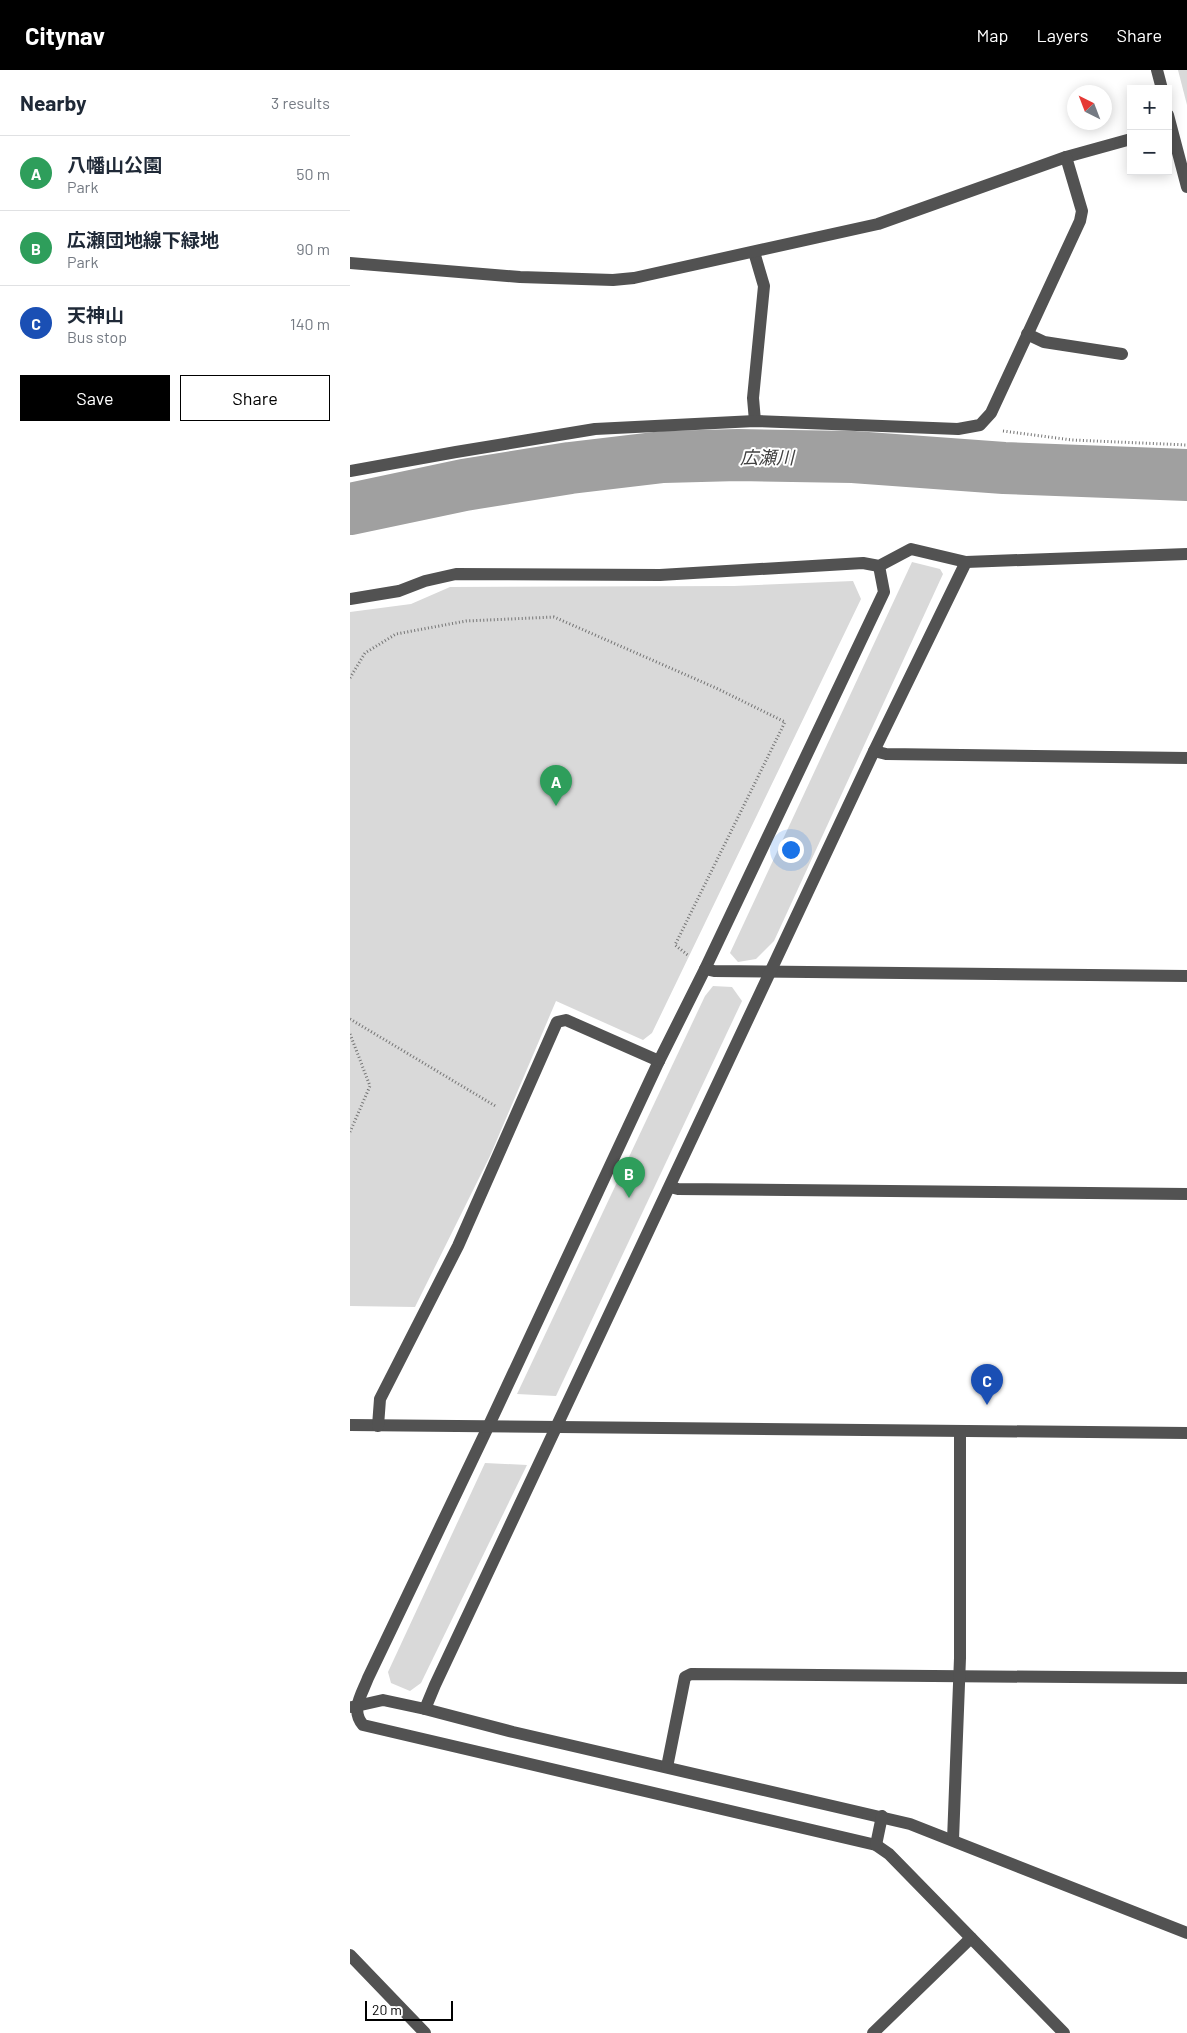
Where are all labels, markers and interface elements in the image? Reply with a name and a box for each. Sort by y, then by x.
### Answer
text: Citynav [25,21,105,50]
text: Map [976,24,1008,46]
text: Layers [1036,24,1089,46]
text: Share [1117,24,1162,46]
north arrow [1067,85,1112,130]
map controls [1127,85,1172,175]
button: + [1127,85,1172,130]
text: Nearby [20,90,86,115]
text: 3 results [271,93,330,112]
button: − [1127,130,1172,175]
text: 八幡山公園 [67,153,162,176]
text: A [31,164,41,183]
text: 50 m [296,164,330,183]
text: Park [67,177,98,196]
text: 広瀬団地線下緑地 [67,228,219,251]
text: B [31,239,41,258]
text: 90 m [296,239,330,258]
text: Park [67,252,98,271]
text: 天神山 [67,303,124,326]
text: C [31,314,41,333]
text: 140 m [290,314,330,333]
text: Bus stop [67,327,127,346]
button: Save [20,375,170,421]
button: Share [180,375,330,421]
water label: 広瀬川 [740,446,796,468]
pin: A [540,765,572,806]
your location [778,837,804,863]
pin: B [613,1157,645,1198]
pin: C [971,1364,1003,1405]
scale bar [365,1998,452,2021]
text: 20 m [372,2001,402,2018]

